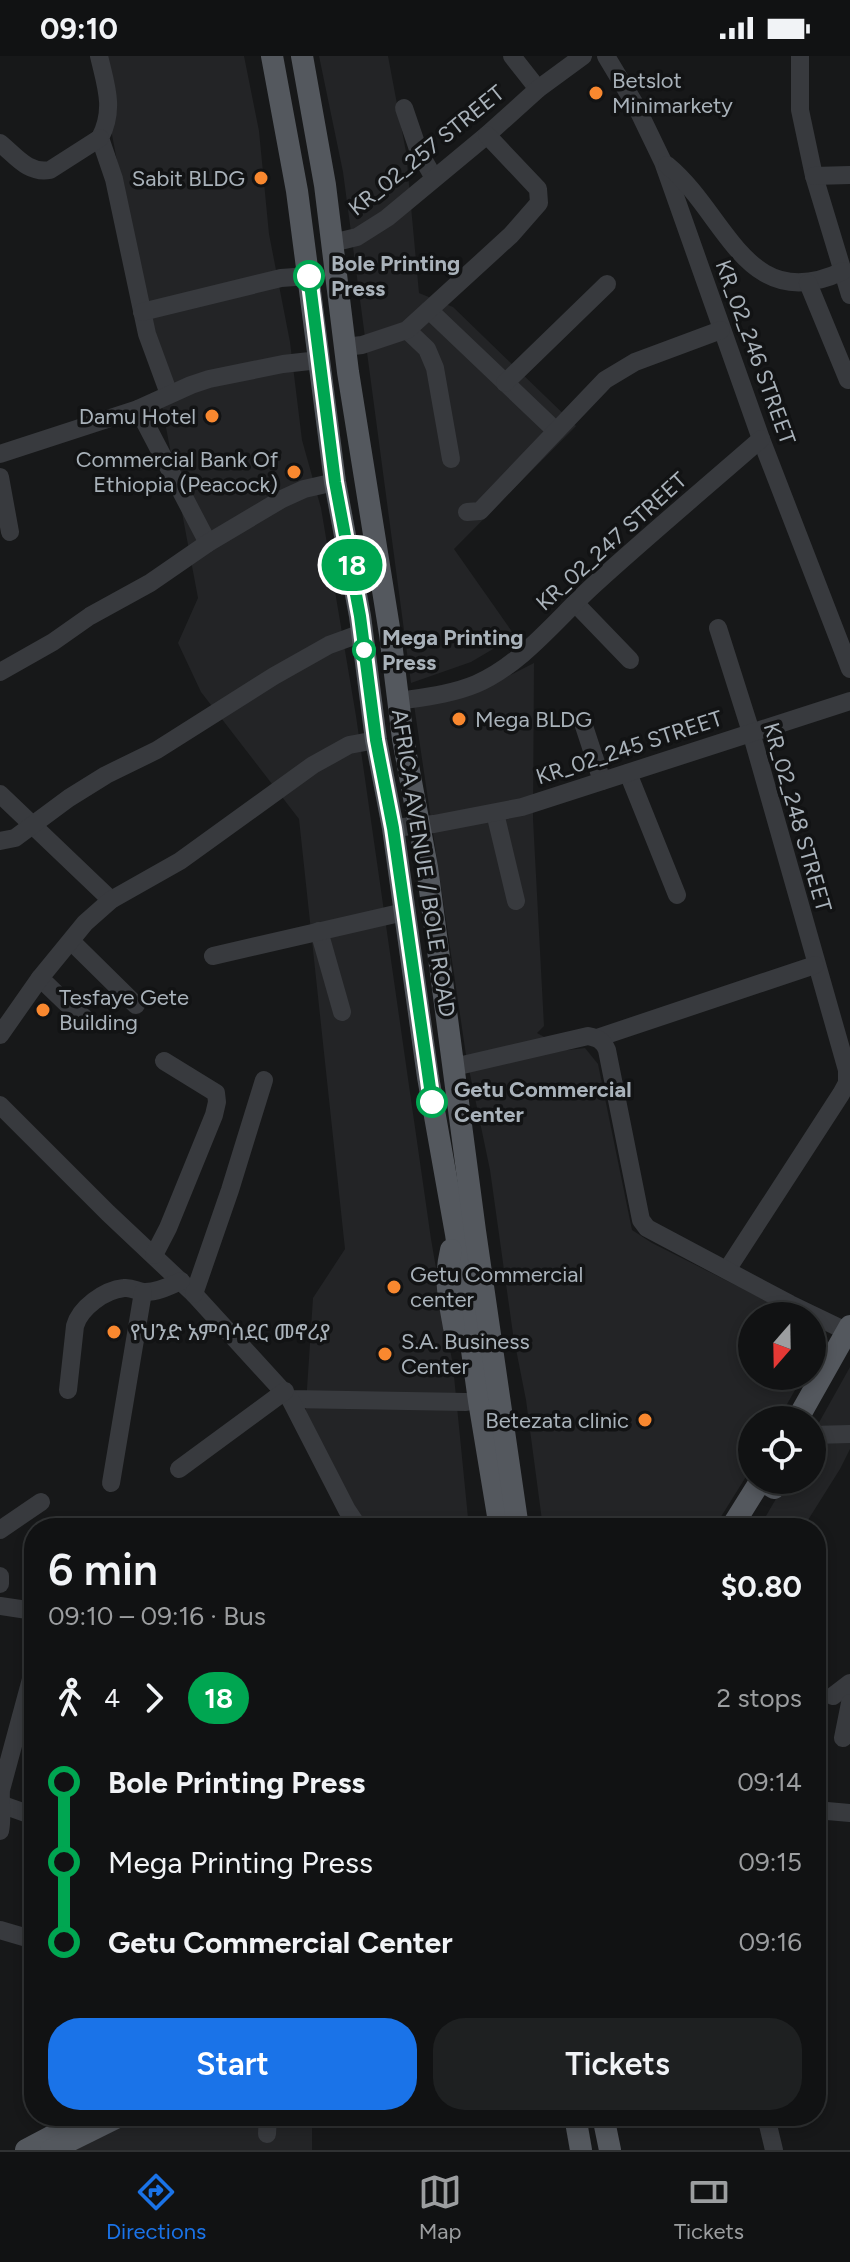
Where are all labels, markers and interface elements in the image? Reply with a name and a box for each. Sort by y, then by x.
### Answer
text: 09:10 [40,10,118,47]
place label: Betslot Minimarkety [612,67,733,119]
street label: KR_02_257 STREET [343,79,510,222]
marker: Betslot Minimarkety [587,84,605,102]
place label: Sabit BLDG [132,165,245,192]
marker: Sabit BLDG [252,169,270,187]
place label: Bole Printing Press [331,250,460,302]
street label: KR_02_246 STREET [710,256,801,448]
marker: Bole Printing Press [294,261,324,291]
place label: Damu Hotel [79,403,196,430]
marker: Damu Hotel [203,407,221,425]
place label: Commercial Bank Of Ethiopia (Peacock) [76,446,279,498]
marker: Commercial Bank Of Ethiopia (Peacock) [285,463,303,481]
street label: KR_02_247 STREET [530,467,692,616]
line badge: 18 [316,539,388,591]
text: 18 [338,548,366,582]
place label: Mega Printing Press [382,624,523,676]
marker: Mega Printing Press [353,639,375,661]
street label: KR_02_245 STREET [532,705,726,790]
place label: Mega BLDG [475,706,592,733]
street label: AFRICA AVENUE / BOLE ROAD [386,707,461,1019]
marker: Mega BLDG [450,710,468,728]
street label: KR_02_248 STREET [758,720,837,915]
place label: Tesfaye Gete Building [59,984,189,1036]
marker: Tesfaye Gete Building [34,1001,52,1019]
place label: Getu Commercial Center [454,1076,632,1128]
marker: Getu Commercial Center [417,1087,447,1117]
place label: Getu Commercial center [410,1261,583,1313]
marker: Getu Commercial center [385,1278,403,1296]
north arrow [738,1302,826,1390]
map controls [738,1302,826,1494]
place label: የህንድ አምባሳደር መኖሪያ [130,1319,330,1346]
marker: የህንድ አምባሳደር መኖሪያ [105,1323,123,1341]
place label: S.A. Business Center [401,1328,530,1380]
marker: S.A. Business Center [376,1345,394,1363]
button: locate [738,1406,826,1494]
place label: Betezata clinic [485,1407,629,1434]
marker: Betezata clinic [636,1411,654,1429]
text: 6 min [48,1543,158,1596]
text: $0.80 [721,1568,802,1605]
text: 09:10 – 09:16 · Bus [48,1600,266,1632]
icon: walk [48,1676,92,1720]
icon: forward [132,1676,176,1720]
text: 18 [204,1681,233,1715]
text: 4 [104,1682,120,1714]
text: 2 stops [717,1682,802,1714]
text: Bole Printing Press [108,1764,365,1801]
text: 09:14 [737,1766,802,1798]
text: Mega Printing Press [108,1844,373,1881]
text: 09:15 [738,1846,802,1878]
text: Getu Commercial Center [108,1924,453,1961]
text: 09:16 [739,1926,802,1958]
button: Start [48,2018,417,2110]
button: Tickets [433,2018,802,2110]
tab: Directions [106,2170,206,2245]
tab: Map [418,2170,462,2245]
tab: Tickets [674,2170,744,2245]

